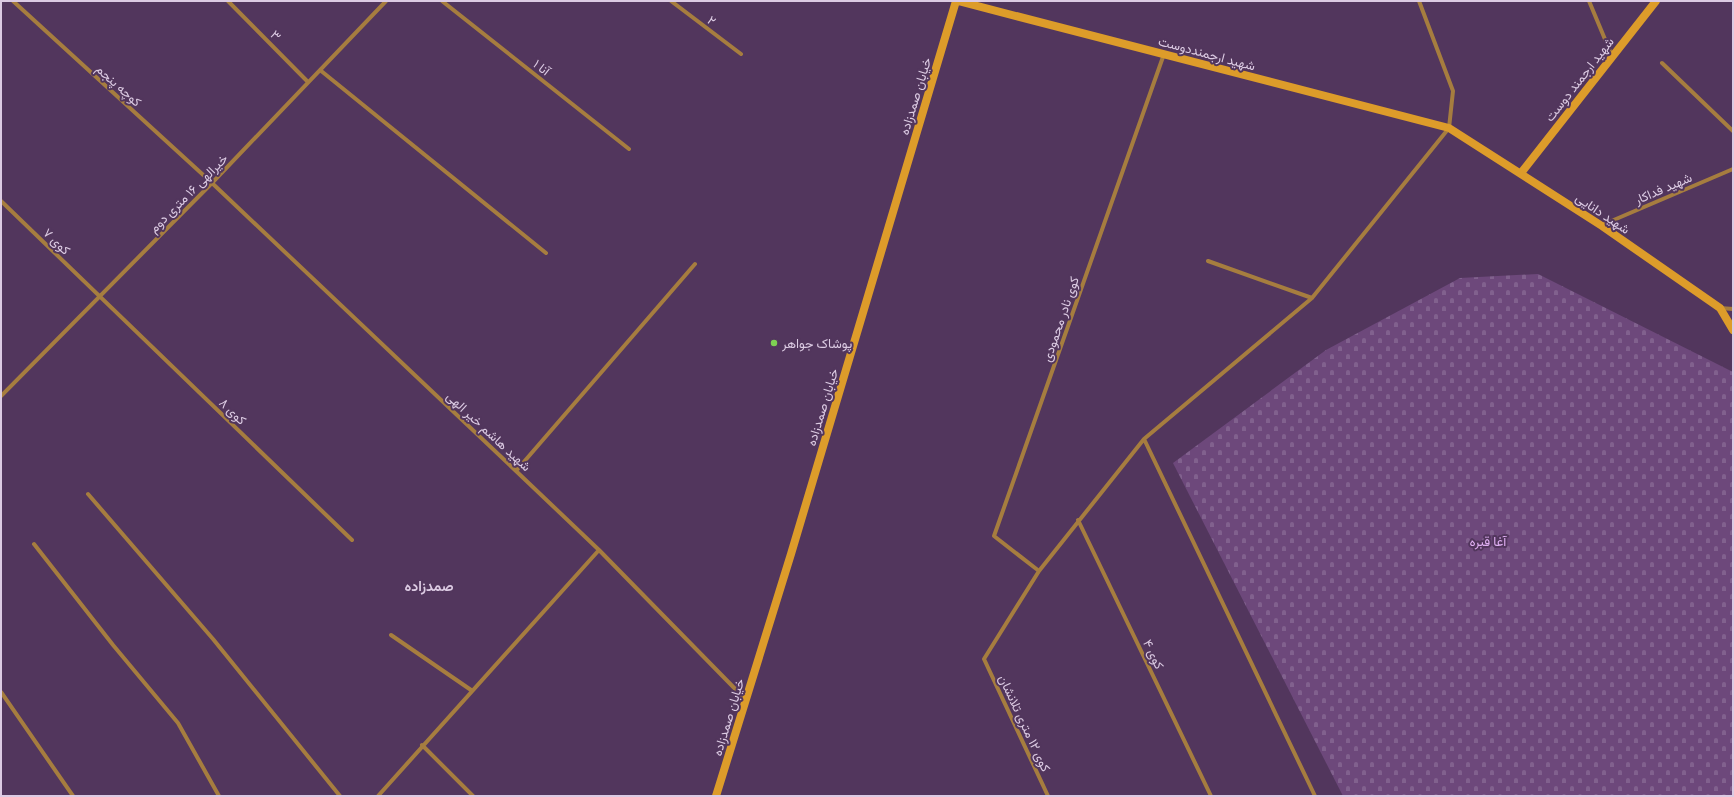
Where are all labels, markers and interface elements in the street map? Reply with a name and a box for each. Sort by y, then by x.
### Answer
street label: ۲ [703,13,718,30]
street label: ۳ [266,28,283,45]
street label: شهید ارجمنددوست [1156,34,1257,76]
street label: شهید ارجمند دوست [1543,35,1618,126]
street label: خیابان صمدزاده [898,56,936,137]
street label: آنا ۱ [529,57,553,81]
street label: کوچه پنجم [92,62,144,111]
street label: خیرالهی ۱۶ متری دوم [147,151,232,237]
street label: شهید فداکار [1632,171,1695,209]
street label: شهید دانایی [1572,191,1632,239]
street label: کوی ۷ [39,226,73,259]
street label: کوی نادر محمودی [1040,275,1084,364]
place label: پوشاک جواهر [781,337,852,353]
marker: پوشاک جواهر [769,338,779,348]
street label: خیابان صمدزاده [805,367,843,448]
street label: شهید هاشم خیر الهی [442,389,533,476]
street label: کوی ۸ [215,396,249,429]
park label: آغا قبره [1470,535,1507,551]
district label: صمدزاده [405,579,454,596]
street label: کوی ۴ [1138,637,1166,673]
street label: کوی ۱۲ متری تلانشان [994,673,1053,775]
street label: خیابان صمدزاده [711,677,749,758]

